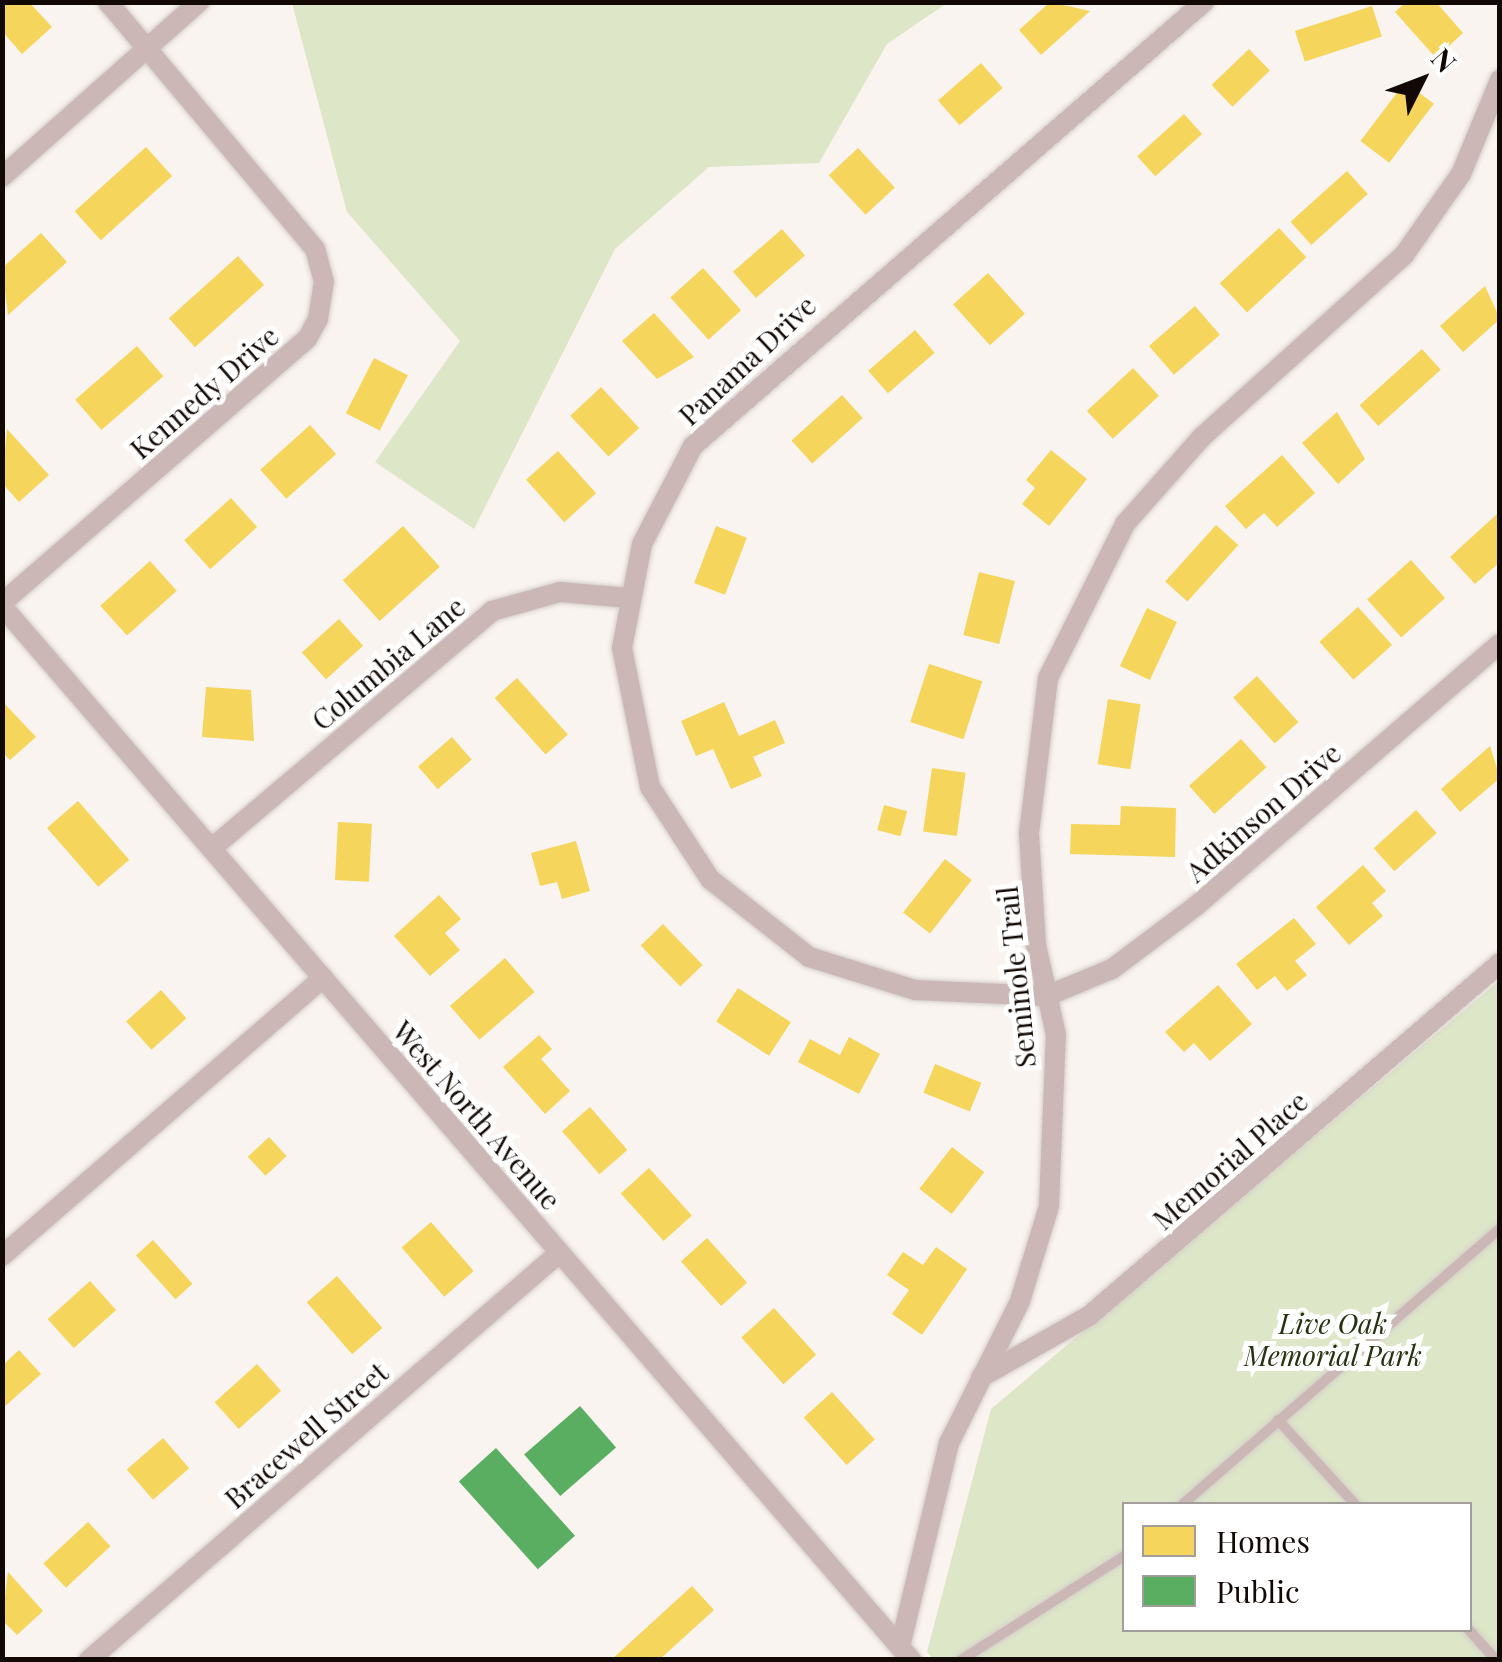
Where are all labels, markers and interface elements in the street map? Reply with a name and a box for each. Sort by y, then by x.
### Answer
north arrow [1372,30,1472,130]
text: N [1424,40,1465,79]
street label: Panama Drive [672,288,822,432]
street label: Kennedy Drive [123,318,285,466]
street label: Columbia Lane [305,589,471,737]
street label: Adkinson Drive [1179,736,1347,888]
street label: Seminole Trail [990,884,1042,1070]
street label: West North Avenue [386,1013,568,1217]
street label: Memorial Place [1146,1084,1314,1236]
park label: Live Oak Memorial Park [1244,1306,1422,1372]
street label: Bracewell Street [218,1355,394,1515]
legend [1122,1502,1472,1632]
text: Homes [1216,1521,1310,1561]
text: Public [1216,1571,1300,1611]

